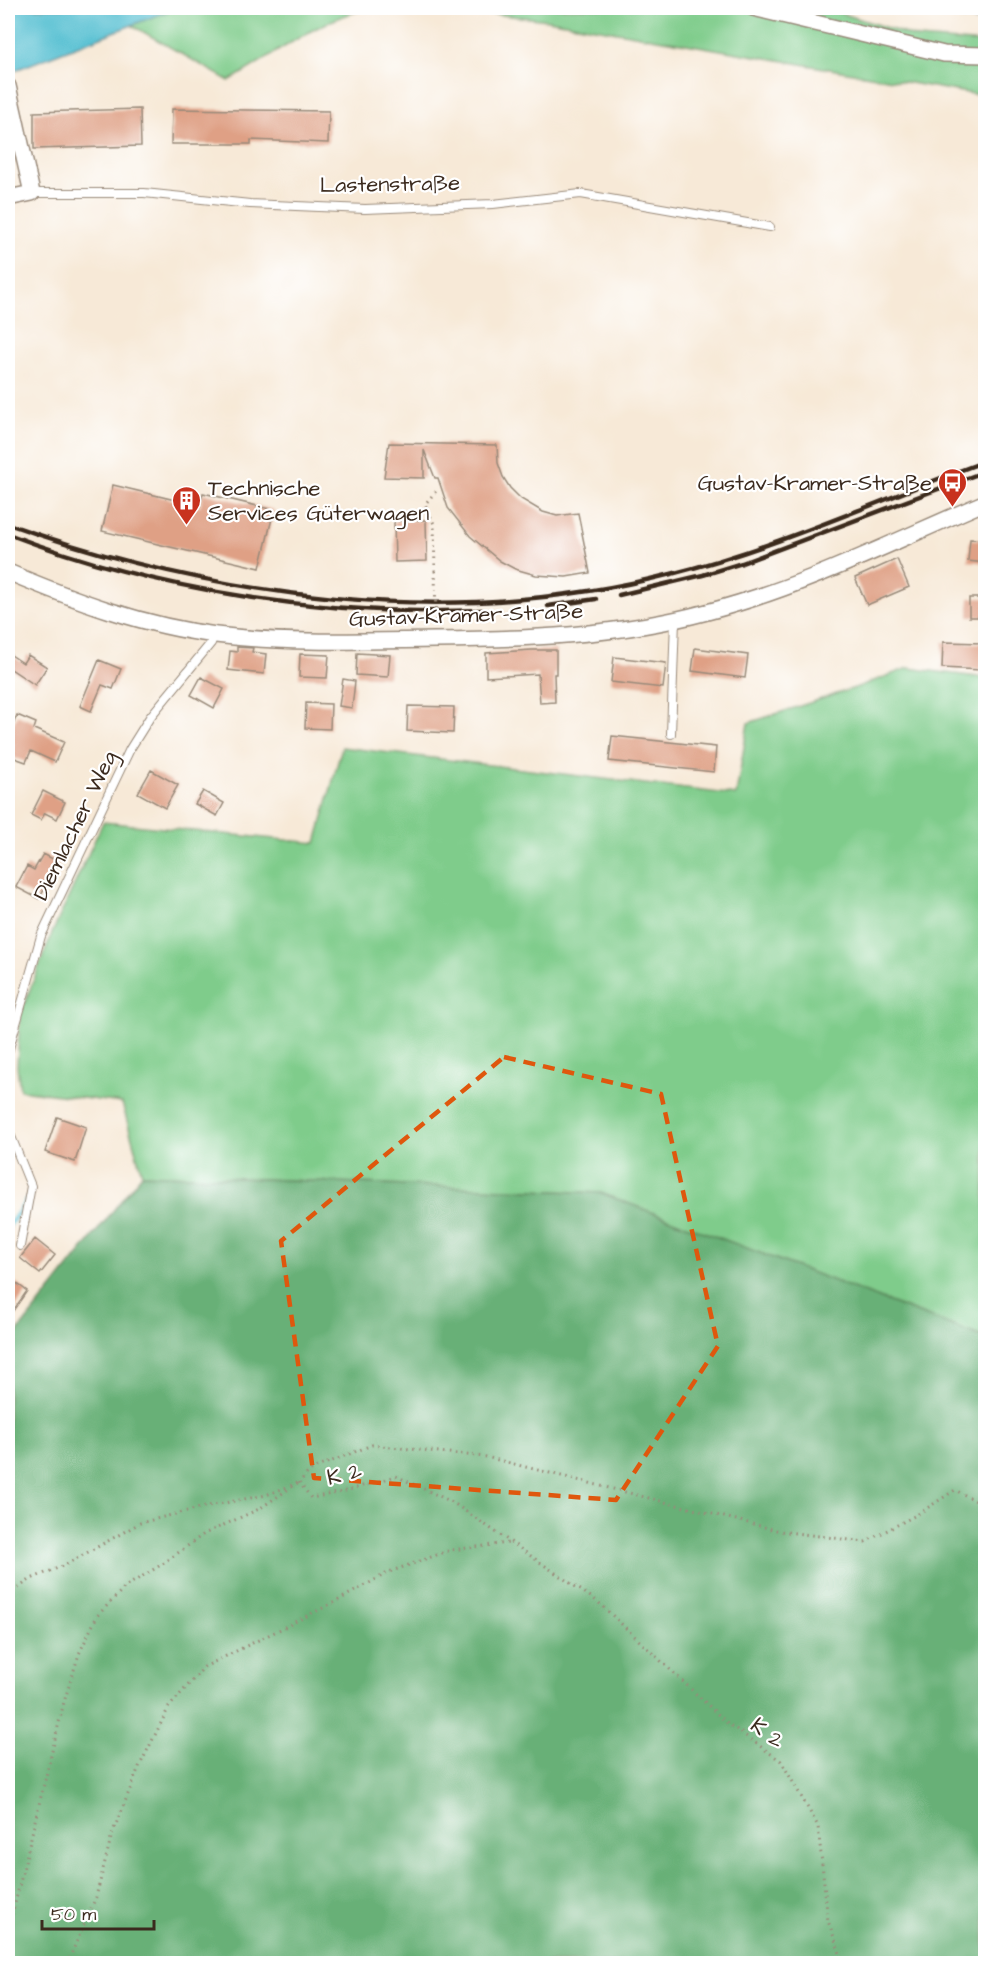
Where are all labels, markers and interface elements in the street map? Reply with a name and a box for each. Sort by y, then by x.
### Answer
street label: Lastenstraße [320,168,460,201]
bus stop icon: Gustav-Kramer-Straße [937,466,969,508]
place label: Gustav-Kramer-Straße [698,468,932,499]
place label: Technische Services Güterwagen [208,473,429,530]
building icon: Technische Services Güterwagen [171,484,203,526]
street label: Gustav-Kramer-Straße [348,596,584,635]
street label: Diemlacher Weg [26,746,126,906]
street label: K 2 [324,1455,365,1494]
street label: K 2 [744,1710,791,1756]
scale bar [42,1893,154,1931]
text: 50 m [51,1902,96,1927]

